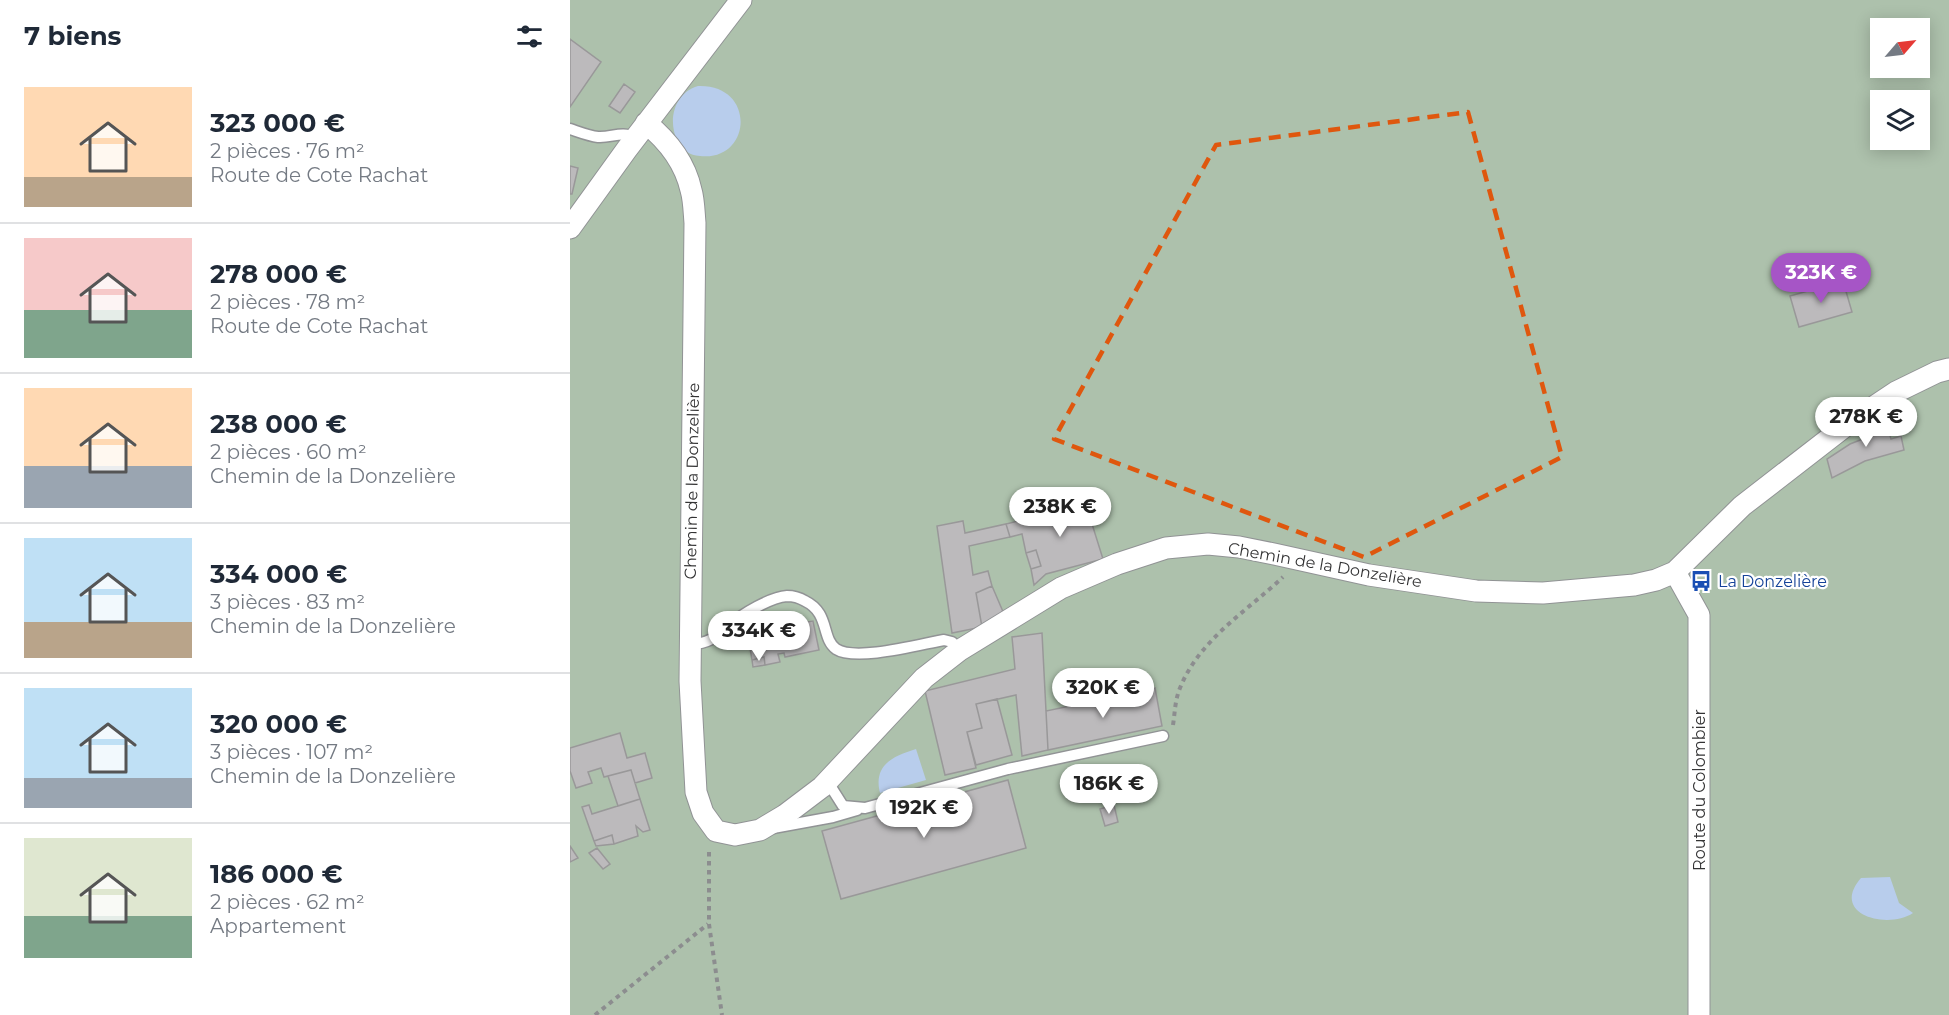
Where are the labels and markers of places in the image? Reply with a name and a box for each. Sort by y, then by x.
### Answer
pin: 323K € [1772,253,1870,304]
pin: 278K € [1817,397,1915,448]
pin: 238K € [1011,487,1109,538]
bus stop icon: La Donzelière [1689,569,1713,593]
place label: La Donzelière [1718,572,1827,591]
pin: 334K € [710,611,808,662]
pin: 320K € [1054,668,1152,719]
pin: 186K € [1060,764,1158,815]
pin: 192K € [875,788,973,839]

